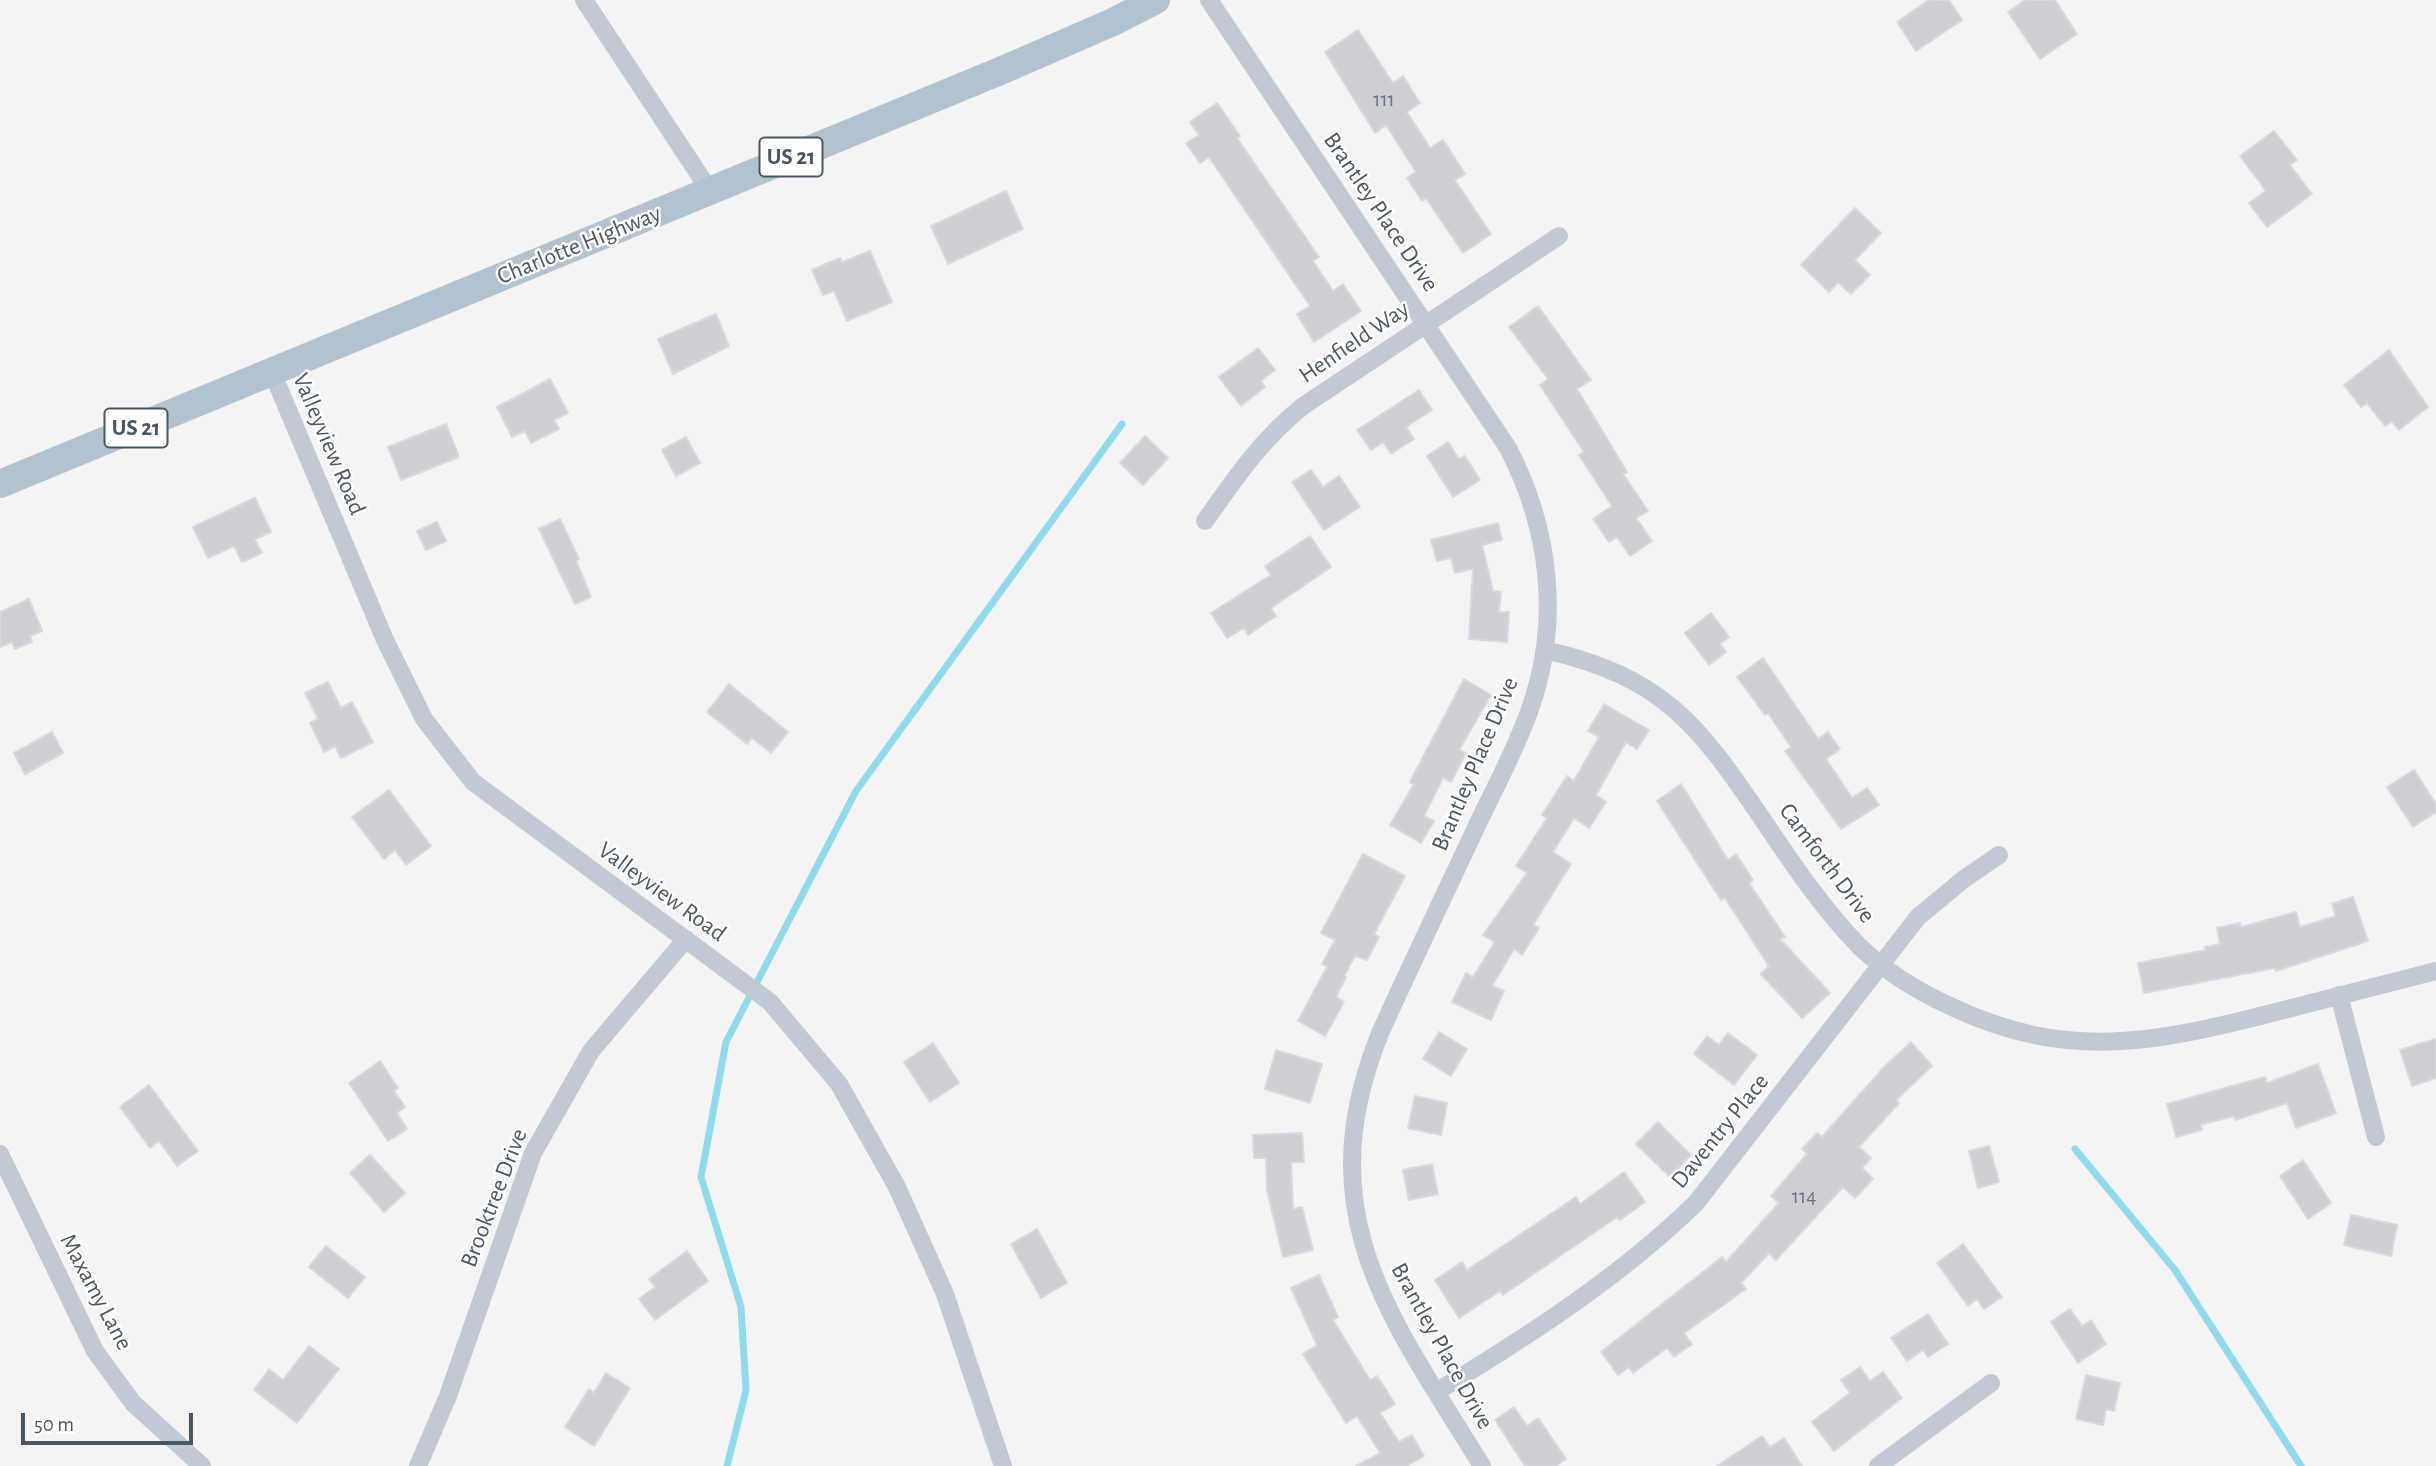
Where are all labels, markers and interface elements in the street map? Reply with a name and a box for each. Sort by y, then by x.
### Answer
house number: 111 [1373,87,1395,113]
street label: Brantley Place Drive [1317,127,1445,297]
road number: US 21 [760,138,822,176]
street label: Charlotte Highway [493,199,665,291]
street label: Henfield Way [1293,295,1415,389]
street label: Valleyview Road [286,369,372,519]
road number: US 21 [104,408,168,448]
street label: Brantley Place Drive [1425,673,1525,855]
street label: Camforth Drive [1773,797,1881,929]
street label: Valleyview Road [592,836,732,948]
street label: Daventry Place [1665,1068,1775,1194]
street label: Brooktree Drive [454,1125,534,1271]
house number: 114 [1792,1184,1816,1210]
street label: Maxamy Lane [53,1229,139,1355]
street label: Brantley Place Drive [1384,1258,1500,1434]
scale bar [24,1400,196,1444]
text: 50 m [34,1414,74,1435]

